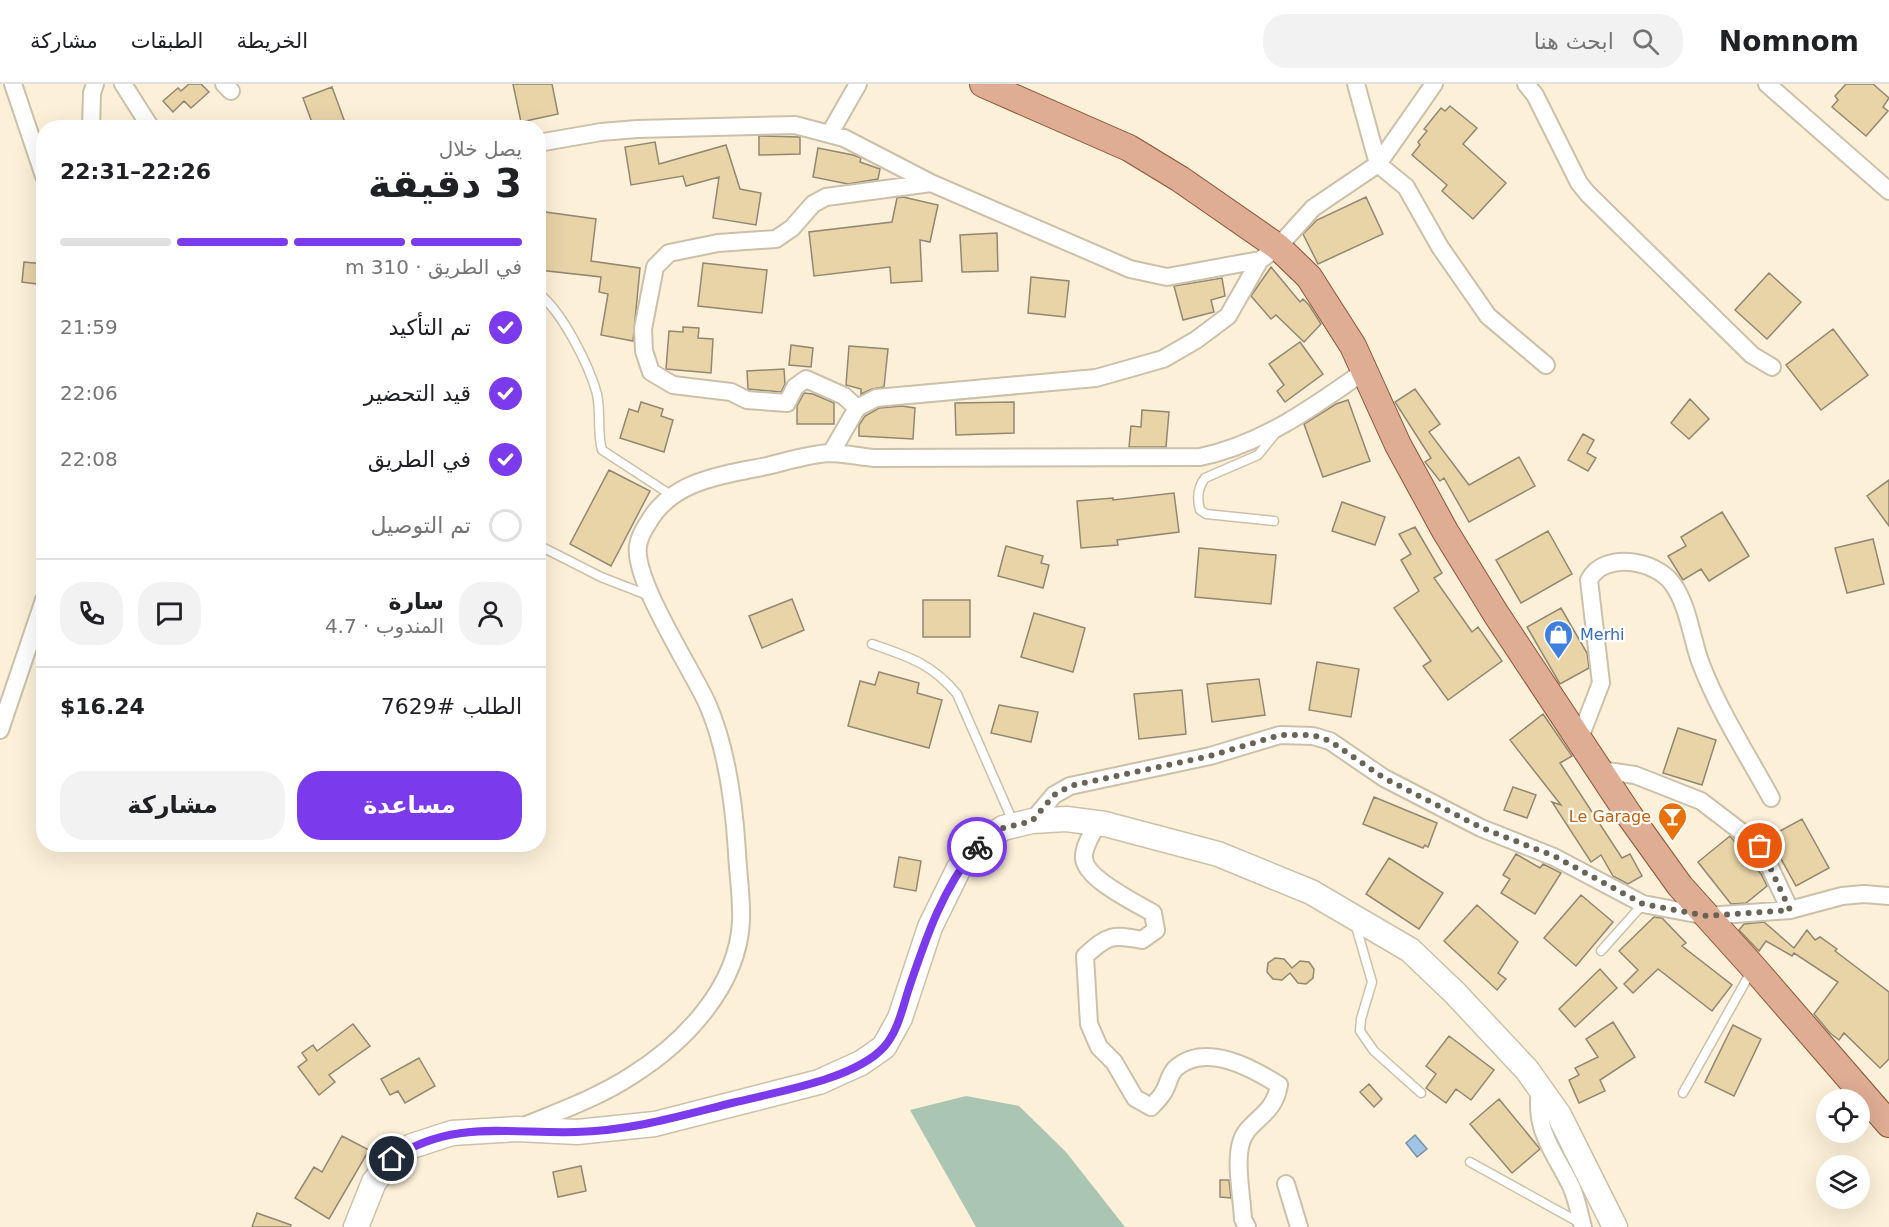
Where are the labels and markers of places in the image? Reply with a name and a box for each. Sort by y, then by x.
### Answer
shop icon: Merhi [1543,618,1575,660]
place label: Merhi [1580,625,1625,644]
bar icon: Le Garage [1656,800,1688,842]
place label: Le Garage [1569,807,1651,826]
pin [1734,820,1785,871]
pin [366,1133,417,1184]

